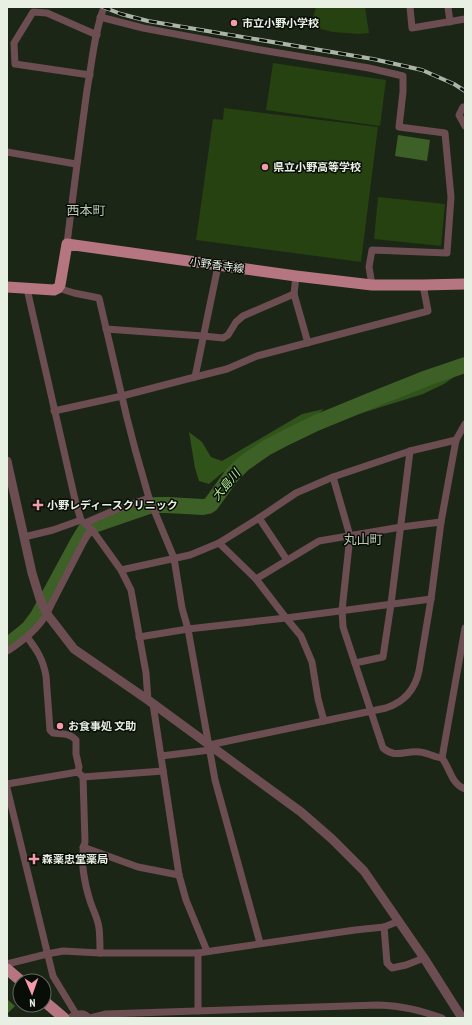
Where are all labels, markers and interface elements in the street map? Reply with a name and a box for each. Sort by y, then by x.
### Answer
place label: 市立小野小学校 [242,16,319,30]
marker: 市立小野小学校 [229,18,239,28]
place label: 県立小野高等学校 [273,160,361,174]
marker: 県立小野高等学校 [260,162,270,172]
district label: 西本町 [66,202,106,219]
street label: 小野香寺線 [189,254,245,276]
water label: 大島川 [208,465,244,503]
place label: 小野レディースクリニック [47,498,178,512]
marker: 小野レディースクリニック [32,499,44,511]
district label: 丸山町 [343,531,383,548]
place label: お食事処 文助 [68,719,136,733]
marker: お食事処 文助 [55,721,65,731]
place label: 森薬忠堂薬局 [42,852,108,866]
marker: 森薬忠堂薬局 [29,854,39,864]
north arrow [12,973,52,1013]
text: N [29,996,36,1010]

